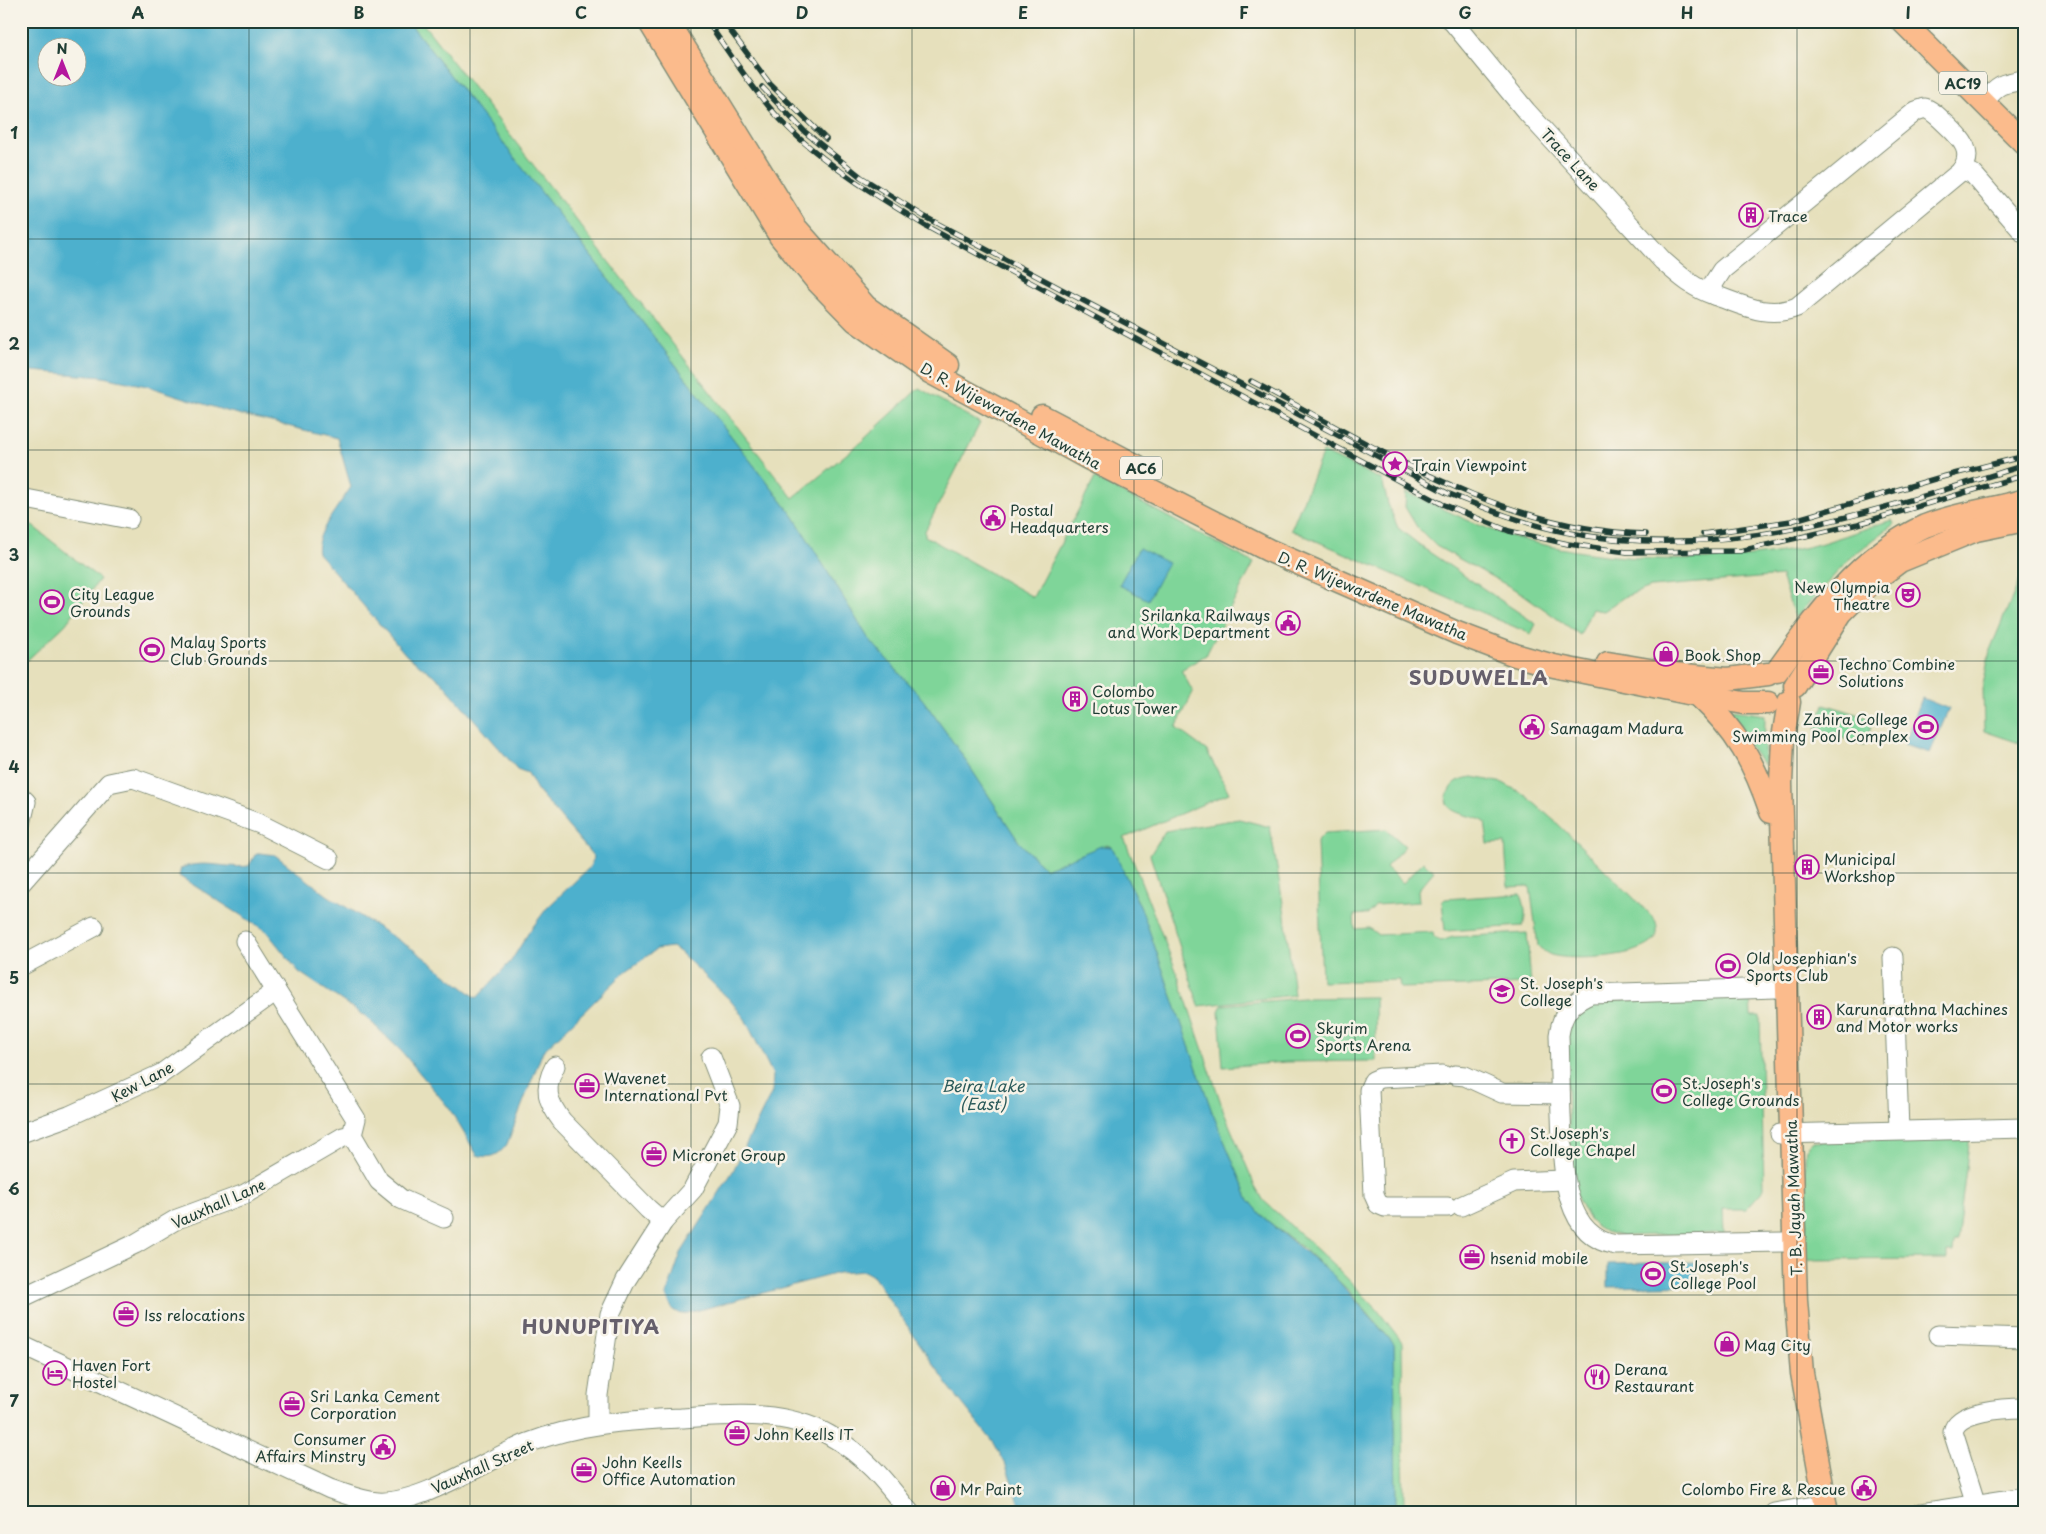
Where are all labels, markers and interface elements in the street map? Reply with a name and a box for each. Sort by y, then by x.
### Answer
text: A [132,0,145,24]
text: B [354,0,365,24]
text: C [575,0,587,24]
text: D [796,0,808,24]
text: E [1018,0,1028,24]
text: F [1239,0,1249,24]
text: G [1458,0,1472,24]
text: H [1681,0,1693,24]
text: I [1905,0,1911,24]
north arrow [38,38,88,88]
text: N [56,38,68,59]
road number: AC19 [1939,72,1987,95]
text: 1 [10,120,18,144]
street label: Trace Lane [1536,122,1606,196]
building icon: Trace [1738,202,1764,228]
place label: Trace [1768,204,1808,227]
text: 2 [8,331,20,355]
street label: D. R. Wijewardene Mawatha [916,356,1106,475]
place icon: Train Viewpoint [1382,451,1408,477]
place label: Train Viewpoint [1412,453,1527,476]
road number: AC6 [1120,456,1162,479]
place label: Postal Headquarters [1010,498,1109,538]
public building icon: Postal Headquarters [980,505,1006,531]
text: 3 [9,542,19,566]
street label: D. R. Wijewardene Mawatha [1275,545,1472,646]
place label: New Olympia Theatre [1794,575,1891,615]
place label: City League Grounds [70,582,155,622]
theatre icon: New Olympia Theatre [1895,582,1921,608]
sports icon: City League Grounds [39,589,65,615]
place label: Srilanka Railways and Work Department [1108,603,1270,643]
public building icon: Srilanka Railways and Work Department [1275,610,1301,636]
place label: Malay Sports Club Grounds [170,630,267,670]
sports icon: Malay Sports Club Grounds [139,637,165,663]
shop icon: Book Shop [1653,641,1679,667]
place label: Book Shop [1684,643,1761,666]
place label: Techno Combine Solutions [1838,652,1955,692]
office icon: Techno Combine Solutions [1808,659,1834,685]
district label: SUDUWELLA [1409,662,1549,692]
place label: Colombo Lotus Tower [1092,679,1177,719]
building icon: Colombo Lotus Tower [1062,686,1088,712]
place label: Zahira College Swimming Pool Complex [1732,707,1908,747]
public building icon: Samagam Madura [1519,714,1545,740]
sports icon: Zahira College Swimming Pool Complex [1913,714,1939,740]
place label: Samagam Madura [1550,716,1684,739]
text: 4 [9,754,20,778]
place label: Municipal Workshop [1824,847,1896,887]
building icon: Municipal Workshop [1794,854,1820,880]
place label: Old Josephian's Sports Club [1746,946,1857,986]
sports icon: Old Josephian's Sports Club [1715,953,1741,979]
text: 5 [9,965,19,989]
place label: St. Joseph's College [1520,971,1603,1011]
school or university icon: St. Joseph's College [1489,978,1515,1004]
place label: Karunarathna Machines and Motor works [1836,997,2008,1037]
building icon: Karunarathna Machines and Motor works [1806,1004,1832,1030]
place label: Skyrim Sports Arena [1316,1016,1412,1056]
sports icon: Skyrim Sports Arena [1285,1023,1311,1049]
street label: Kew Lane [107,1055,177,1107]
place label: Wavenet International Pvt [604,1066,728,1106]
place label: St.Joseph's College Grounds [1682,1071,1800,1111]
office icon: Wavenet International Pvt [574,1073,600,1099]
water label: Beira Lake (East) [942,1073,1026,1115]
sports icon: St.Joseph's College Grounds [1651,1078,1677,1104]
street label: T. B. Jayah Mawatha [1779,1119,1807,1276]
place label: St.Joseph's College Chapel [1530,1121,1636,1161]
church icon: St.Joseph's College Chapel [1499,1128,1525,1154]
office icon: Micronet Group [641,1141,667,1167]
place label: Micronet Group [672,1143,786,1166]
street label: Vauxhall Lane [167,1172,269,1234]
text: 6 [8,1176,20,1200]
office icon: hsenid mobile [1459,1244,1485,1270]
place label: hsenid mobile [1490,1246,1588,1269]
place label: St.Joseph's College Pool [1670,1254,1756,1294]
sports icon: St.Joseph's College Pool [1640,1261,1666,1287]
office icon: Iss relocations [113,1301,139,1327]
place label: Iss relocations [144,1303,245,1326]
district label: HUNUPITIYA [522,1311,660,1341]
shop icon: Mag City [1714,1331,1740,1357]
place label: Mag City [1744,1333,1811,1356]
place label: Haven Fort Hostel [72,1353,151,1393]
place label: Derana Restaurant [1614,1357,1694,1397]
hotel icon: Haven Fort Hostel [42,1360,68,1386]
restaurant icon: Derana Restaurant [1584,1364,1610,1390]
place label: Sri Lanka Cement Corporation [310,1384,440,1424]
text: 7 [9,1388,19,1412]
office icon: Sri Lanka Cement Corporation [279,1391,305,1417]
office icon: John Keells IT [724,1420,750,1446]
place label: John Keells IT [754,1422,854,1445]
place label: Consumer Affairs Minstry [255,1427,366,1467]
street label: Vauxhall Street [427,1433,537,1499]
public building icon: Consumer Affairs Minstry [370,1434,396,1460]
place label: John Keells Office Automation [602,1450,736,1490]
office icon: John Keells Office Automation [571,1457,597,1483]
shop icon: Mr Paint [930,1475,956,1501]
public building icon: Colombo Fire & Rescue [1851,1475,1877,1501]
place label: Mr Paint [960,1477,1022,1500]
place label: Colombo Fire & Rescue [1681,1477,1846,1500]

